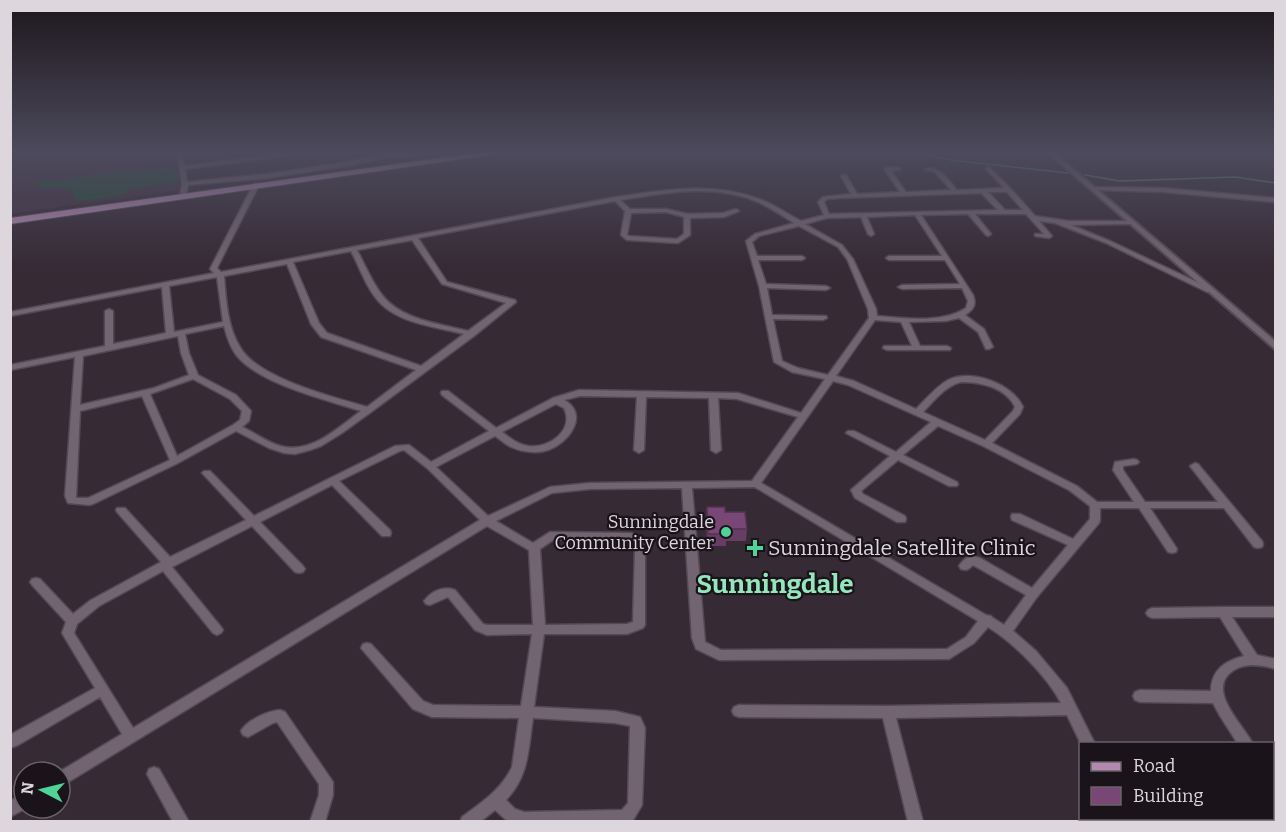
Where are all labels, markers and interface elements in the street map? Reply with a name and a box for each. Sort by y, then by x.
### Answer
place label: Sunningdale Community Center [554,511,714,554]
marker: Sunningdale Community Center [719,525,733,539]
place label: Sunningdale Satellite Clinic [768,535,1036,561]
marker: Sunningdale Satellite Clinic [746,539,764,557]
district label: Sunningdale [696,569,854,600]
legend [1079,742,1274,820]
text: Road [1133,755,1176,777]
north arrow [12,760,72,820]
text: N [17,781,38,796]
text: Building [1133,785,1204,807]

